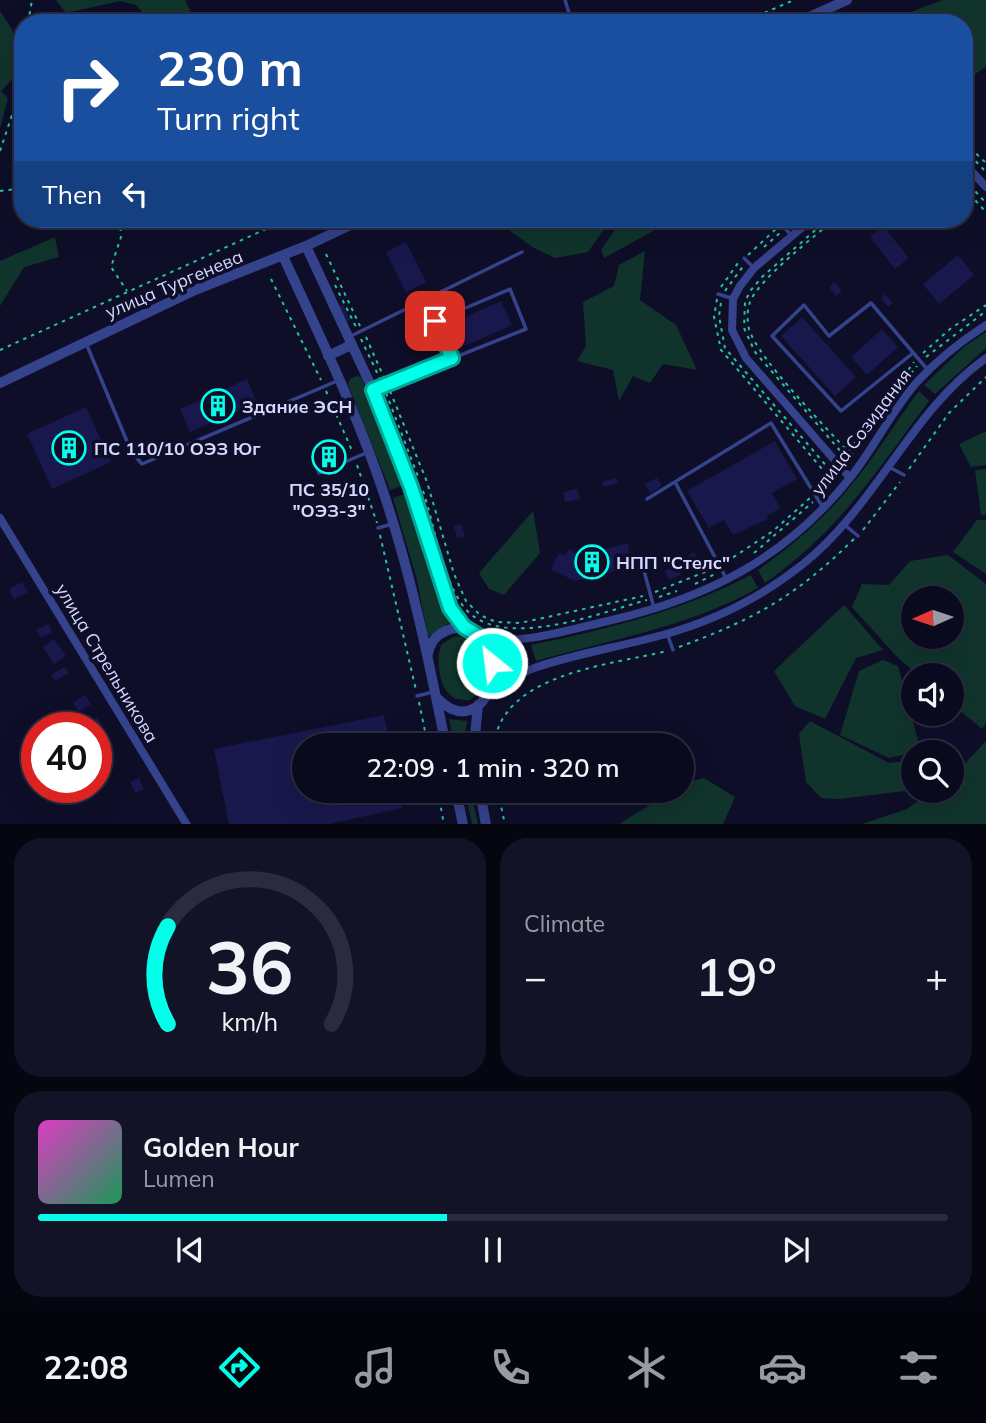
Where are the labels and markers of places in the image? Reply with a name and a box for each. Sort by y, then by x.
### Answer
pin [405,291,465,351]
building icon: Здание ЭСН [199,387,237,425]
place label: Здание ЭСН [242,395,352,418]
building icon: ПС 110/10 ОЭЗ Юг [50,429,88,467]
place label: ПС 110/10 ОЭЗ Юг [94,437,261,460]
building icon: ПС 35/10 "ОЭЗ-3" [310,438,348,476]
place label: ПС 35/10 "ОЭЗ-3" [289,478,369,522]
building icon: НПП "Стелс" [573,543,611,581]
place label: НПП "Стелс" [616,551,730,574]

